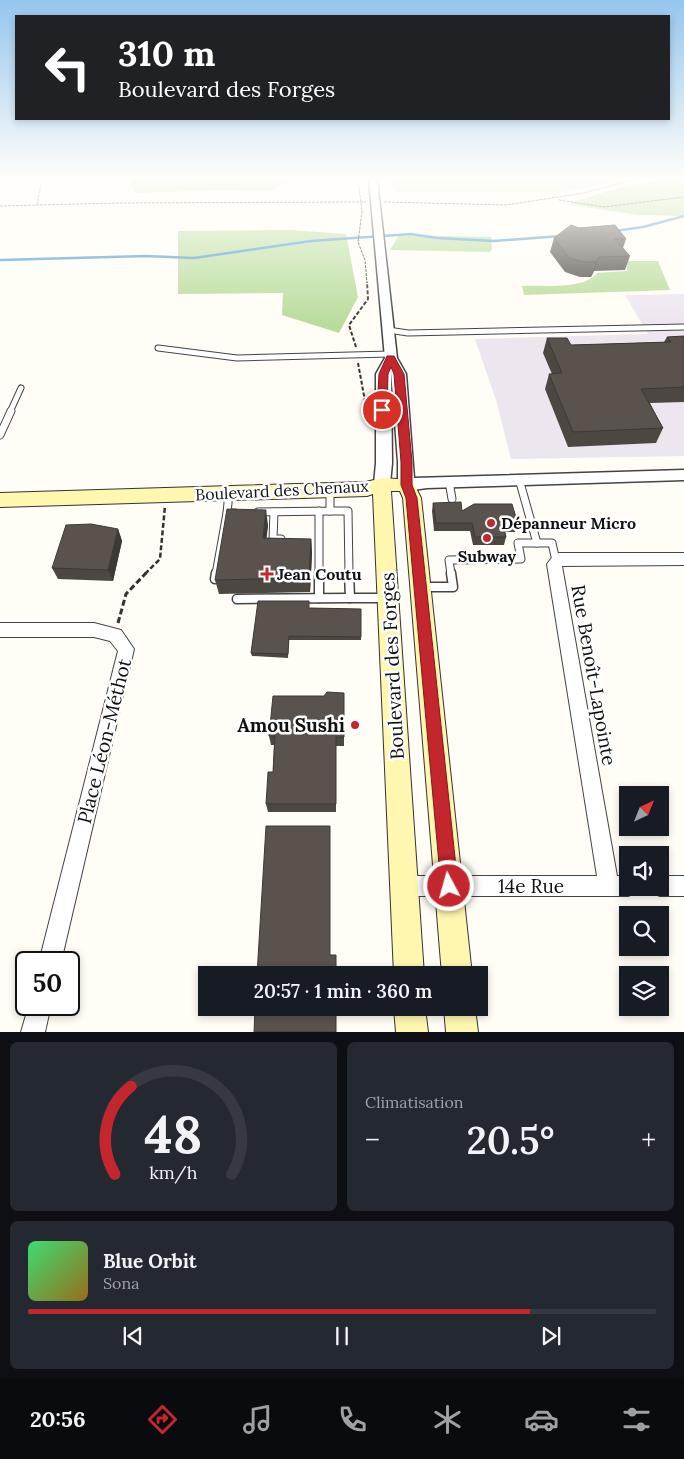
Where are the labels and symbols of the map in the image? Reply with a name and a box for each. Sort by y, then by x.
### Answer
pin [361,389,403,431]
street label: Boulevard des Chenaux [195,475,370,505]
place label: Dépanneur Micro [501,513,636,533]
marker: Dépanneur Micro [485,517,497,529]
marker: Subway [481,532,493,544]
place label: Subway [458,546,516,566]
place label: Jean Coutu [277,564,362,584]
marker: Jean Coutu [261,568,273,580]
street label: Boulevard des Forges [375,571,409,760]
street label: Rue Benoît-Lapointe [566,583,622,767]
street label: Place Léon-Méthot [72,655,136,826]
place label: Amou Sushi [237,713,345,737]
marker: Amou Sushi [349,719,361,731]
north arrow [619,786,669,836]
position arrow [422,859,474,911]
street label: 14e Rue [498,874,564,898]
speed limit sign: 50 [15,951,80,1016]

